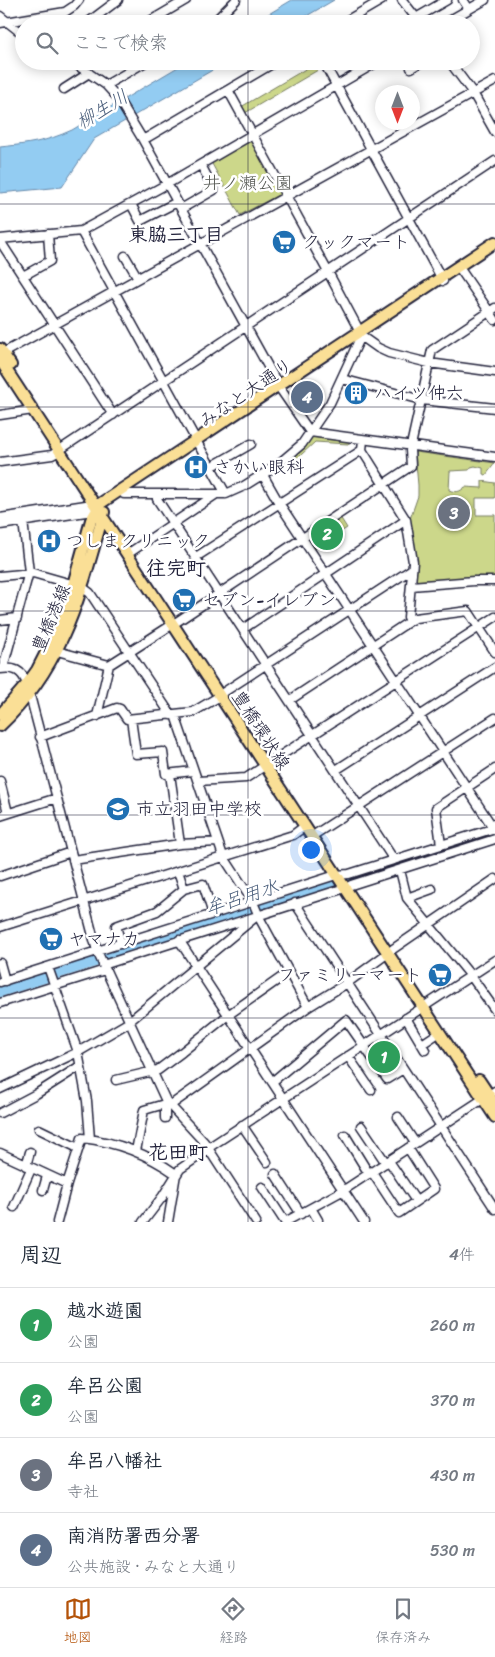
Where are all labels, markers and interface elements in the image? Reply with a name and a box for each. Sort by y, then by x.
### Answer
search box [15,15,480,70]
text: ここで検索 [73,26,168,59]
icon: search [33,29,61,57]
water label: 柳生川 [69,80,135,138]
north arrow [375,85,420,130]
park label: 井ノ瀬公園 [203,167,293,199]
district label: 東脇三丁目 [128,218,224,251]
place label: クックマート [302,226,410,258]
supermarket icon: クックマート [271,229,297,255]
street label: みなと大通り [192,350,300,436]
place label: ハイツ仲六 [374,377,464,409]
pin: 4 [291,378,323,416]
building icon: ハイツ仲六 [343,380,369,406]
place label: さかい眼科 [214,451,304,483]
hospital icon: さかい眼科 [183,454,209,480]
pin: 3 [438,494,470,532]
pin: 2 [311,515,343,553]
place label: つしまクリニック [66,525,210,557]
hospital icon: つしまクリニック [36,528,62,554]
district label: 往完町 [146,551,206,586]
street label: 豊橋港線 [22,579,80,657]
place label: セブン-イレブン [202,584,336,616]
supermarket icon: セブン-イレブン [171,587,197,613]
street label: 豊橋環状線 [223,684,299,776]
place label: 市立羽田中学校 [136,793,262,825]
school or university icon: 市立羽田中学校 [105,796,131,822]
your location [298,837,324,863]
water label: 牟呂用水 [201,870,283,924]
place label: ヤマナカ [68,923,140,955]
supermarket icon: ヤマナカ [38,926,64,952]
place label: ファミリーマート [278,959,422,991]
supermarket icon: ファミリーマート [427,962,453,988]
pin: 1 [368,1038,400,1076]
district label: 花田町 [148,1135,208,1170]
text: 周辺 [20,1236,62,1274]
text: 4件 [449,1240,475,1269]
text: 越水遊園 [67,1294,143,1327]
text: 1 [33,1311,39,1340]
text: 260 m [430,1311,475,1340]
text: 公園 [67,1327,99,1356]
text: 牟呂公園 [67,1369,143,1402]
text: 2 [31,1386,41,1415]
text: 370 m [431,1386,475,1415]
text: 公園 [67,1402,99,1431]
text: 牟呂八幡社 [67,1444,162,1477]
text: 3 [32,1461,40,1490]
text: 430 m [430,1461,475,1490]
text: 寺社 [67,1477,99,1506]
text: 南消防署西分署 [67,1519,200,1552]
text: 4 [31,1536,41,1565]
text: 530 m [430,1536,475,1565]
text: 公共施設 · みなと大通り [67,1552,240,1581]
tab: 地図 [64,1595,92,1650]
tab: 経路 [219,1595,247,1650]
tab: 保存済み [375,1595,431,1650]

